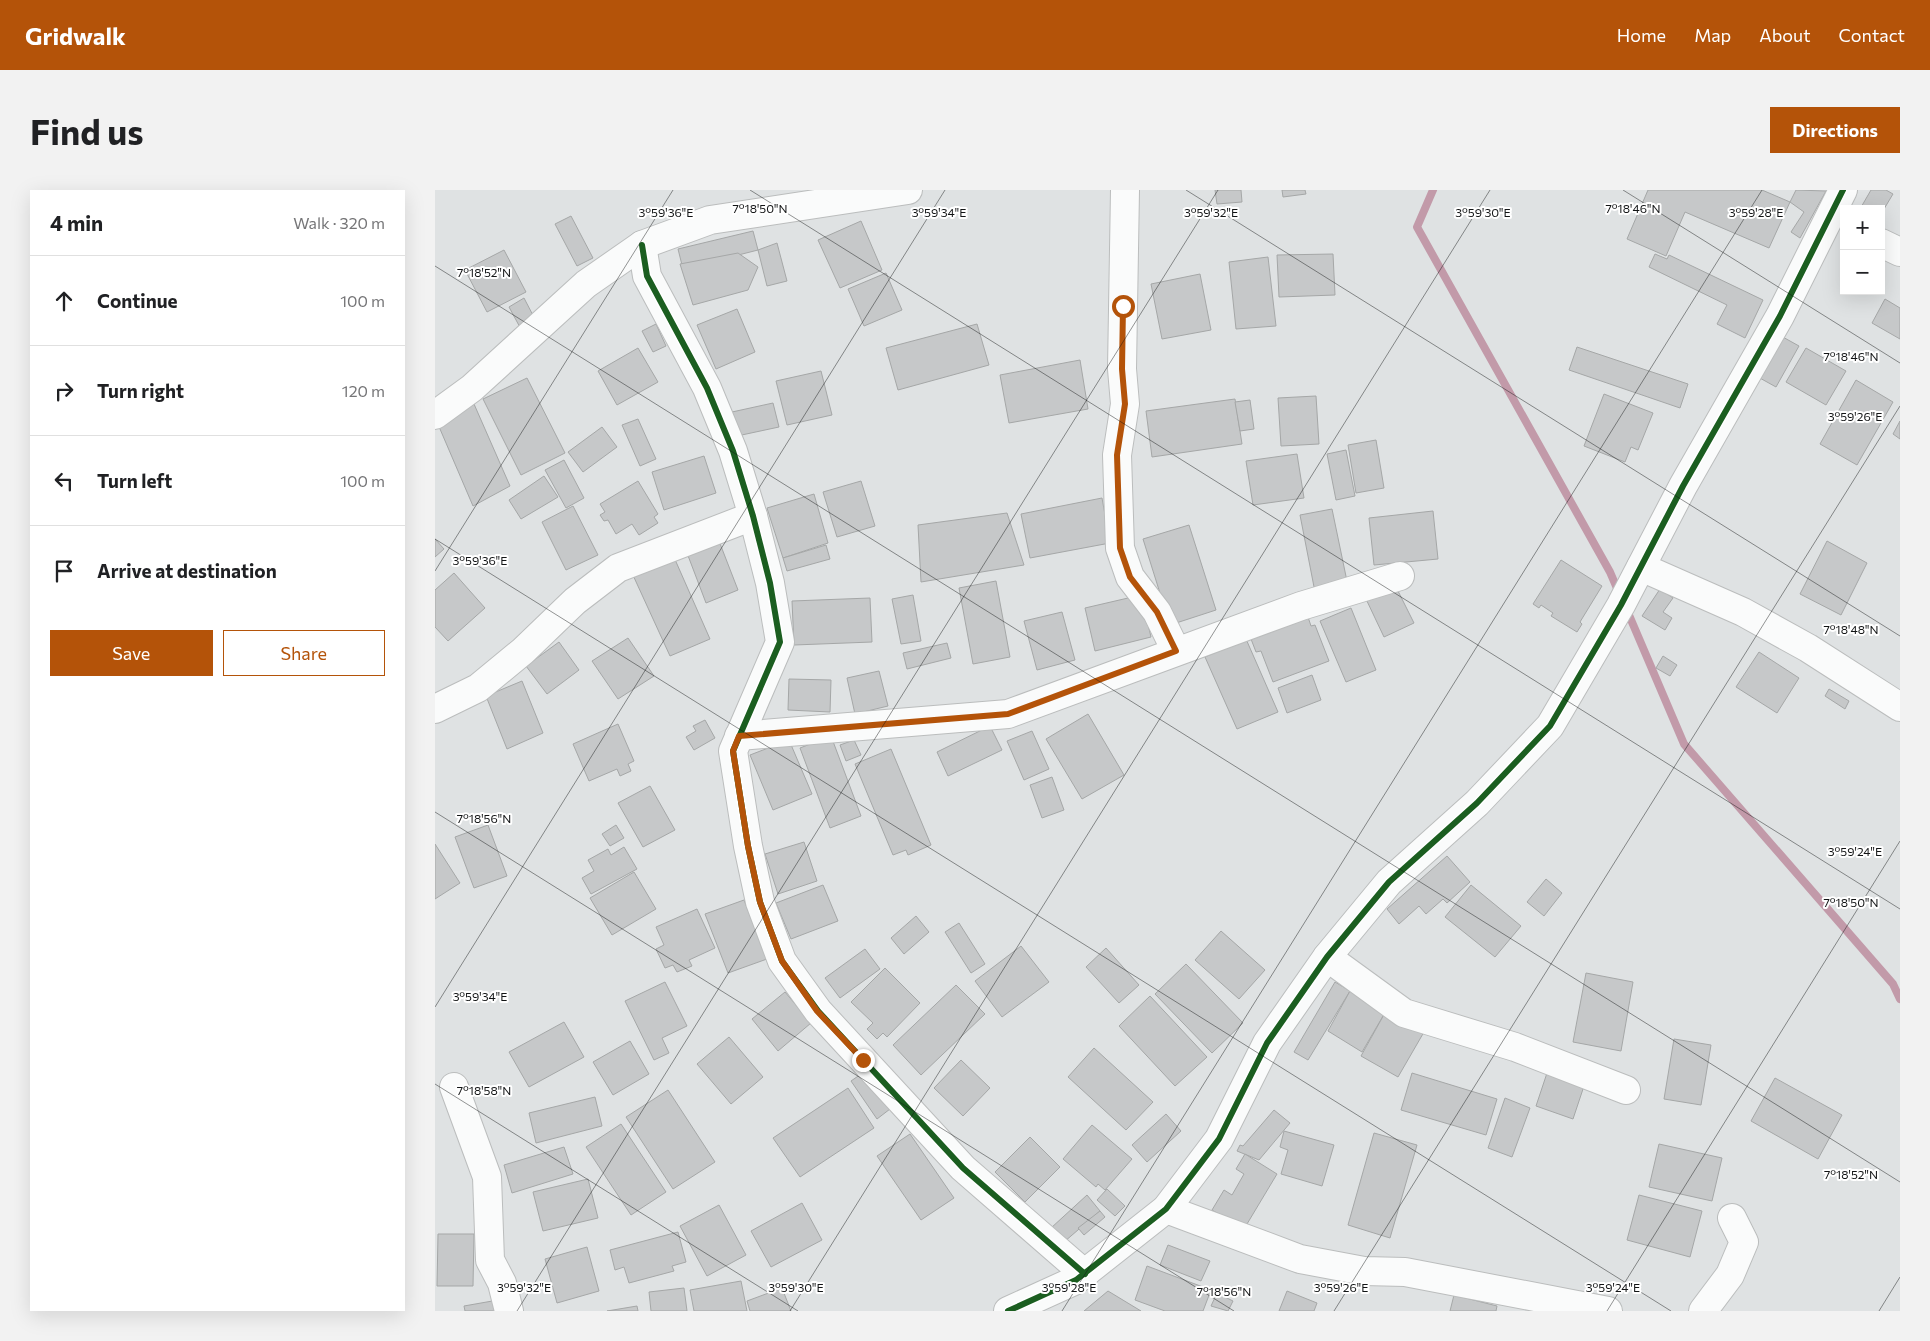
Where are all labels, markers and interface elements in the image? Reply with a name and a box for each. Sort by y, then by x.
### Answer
text: Gridwalk [25,21,126,50]
text: Home [1617,24,1666,46]
text: Map [1694,24,1731,46]
text: About [1759,24,1811,46]
text: Contact [1839,24,1905,46]
button: Directions [1770,107,1900,153]
text: Find us [30,109,144,152]
text: 7°18'50"N [732,201,788,215]
text: 7°18'46"N [1606,201,1660,215]
text: 3°59'36"E [639,205,693,219]
text: 3°59'34"E [912,205,966,219]
text: 3°59'32"E [1184,205,1238,219]
text: 3°59'30"E [1455,205,1511,219]
text: 3°59'28"E [1729,205,1783,219]
map controls [1840,205,1885,295]
button: + [1840,205,1885,250]
text: 4 min [50,210,103,235]
text: Walk · 320 m [293,213,385,232]
button: − [1840,250,1885,295]
text: 7°18'52"N [457,265,511,279]
icon: ahead [50,287,78,315]
text: Continue [97,289,177,312]
text: 100 m [340,291,385,310]
route start [1112,295,1135,318]
text: 7°18'46"N [1824,349,1878,363]
icon: right [50,377,78,405]
text: Turn right [97,379,184,402]
text: 120 m [342,381,385,400]
text: 3°59'26"E [1828,409,1882,423]
icon: left [50,467,78,495]
text: Turn left [97,469,172,492]
text: 100 m [340,471,385,490]
text: 3°59'36"E [453,553,507,567]
icon: arrive [50,557,78,585]
text: Arrive at destination [97,559,277,582]
text: 7°18'48"N [1824,622,1878,636]
button: Save [50,630,213,676]
button: Share [223,630,385,676]
text: 7°18'56"N [457,811,511,825]
text: 3°59'24"E [1828,844,1882,858]
text: 7°18'50"N [1823,895,1879,909]
text: 3°59'34"E [453,989,507,1003]
route end [852,1049,875,1072]
text: 7°18'58"N [457,1083,511,1097]
text: 7°18'52"N [1824,1167,1878,1181]
text: 3°59'32"E [497,1280,551,1294]
text: 3°59'30"E [768,1280,824,1294]
text: 3°59'28"E [1042,1280,1096,1294]
text: 3°59'26"E [1314,1280,1368,1294]
text: 3°59'24"E [1586,1280,1640,1294]
text: 7°18'56"N [1197,1284,1251,1298]

